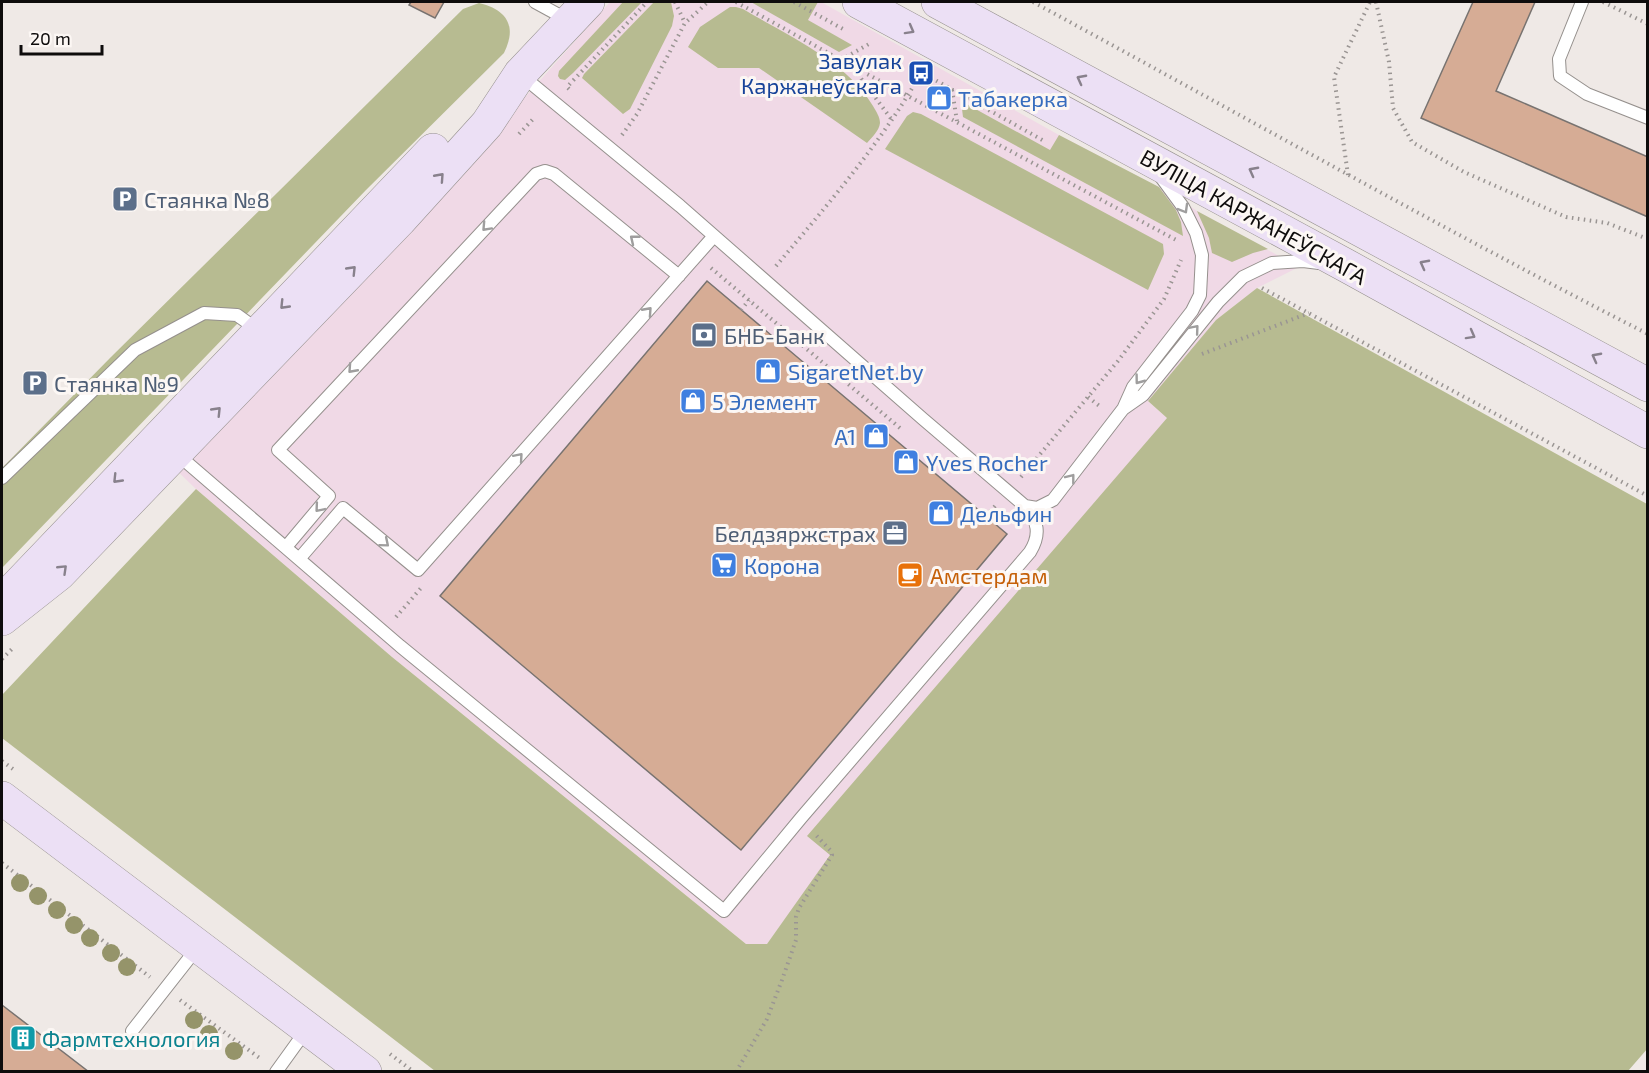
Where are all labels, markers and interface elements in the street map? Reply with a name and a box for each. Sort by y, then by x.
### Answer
scale bar [21,18,102,56]
one-way arrow [904,23,914,34]
text: 20 m [30,27,71,49]
place label: Завулак Каржанеўскага [741,47,902,99]
bus stop icon: Завулак Каржанеўскага [906,58,936,88]
one-way arrow [1077,75,1088,86]
shop icon: Табакерка [924,83,954,113]
place label: Табакерка [958,85,1068,111]
street label: ВУЛІЦА КАРЖАНЕЎСКАГА [1136,143,1372,289]
one-way arrow [1249,167,1259,178]
one-way arrow [432,173,443,184]
parking icon: Стаянка №8 [110,184,140,214]
place label: Стаянка №8 [144,186,270,212]
one-way arrow [1176,203,1188,213]
one-way arrow [482,220,493,231]
one-way arrow [630,236,641,247]
one-way arrow [1420,260,1431,271]
one-way arrow [345,267,356,277]
one-way arrow [280,298,291,309]
one-way arrow [641,307,652,318]
bank icon: БНБ-Банк [689,320,719,350]
place label: БНБ-Банк [724,322,825,348]
one-way arrow [1188,325,1199,336]
one-way arrow [1465,328,1476,339]
one-way arrow [1592,353,1602,364]
shop icon: SigaretNet.by [753,356,783,386]
place label: SigaretNet.by [788,358,924,384]
one-way arrow [348,363,359,373]
parking icon: Стаянка №9 [20,368,50,398]
place label: Стаянка №9 [54,370,179,396]
one-way arrow [1135,374,1146,385]
shop icon: 5 Элемент [678,386,708,416]
place label: 5 Элемент [712,388,818,414]
one-way arrow [210,407,221,417]
shop icon: A1 [861,421,891,451]
place label: A1 [834,423,856,449]
shop icon: Yves Rocher [891,447,921,477]
place label: Yves Rocher [926,449,1048,475]
one-way arrow [512,453,523,464]
one-way arrow [114,471,125,482]
one-way arrow [1063,473,1074,484]
shop icon: Дельфин [926,498,956,528]
place label: Дельфин [960,500,1052,526]
one-way arrow [315,501,326,512]
office icon: Белдзяржстрах [880,518,910,548]
place label: Белдзяржстрах [714,520,876,546]
one-way arrow [378,535,389,546]
supermarket icon: Корона [709,550,739,580]
place label: Корона [744,552,820,578]
cafe icon: Амстердам [895,560,925,590]
place label: Амстердам [930,562,1048,588]
one-way arrow [56,566,67,577]
building icon: Фармтехнология [8,1023,38,1053]
place label: Фармтехнология [42,1025,221,1051]

